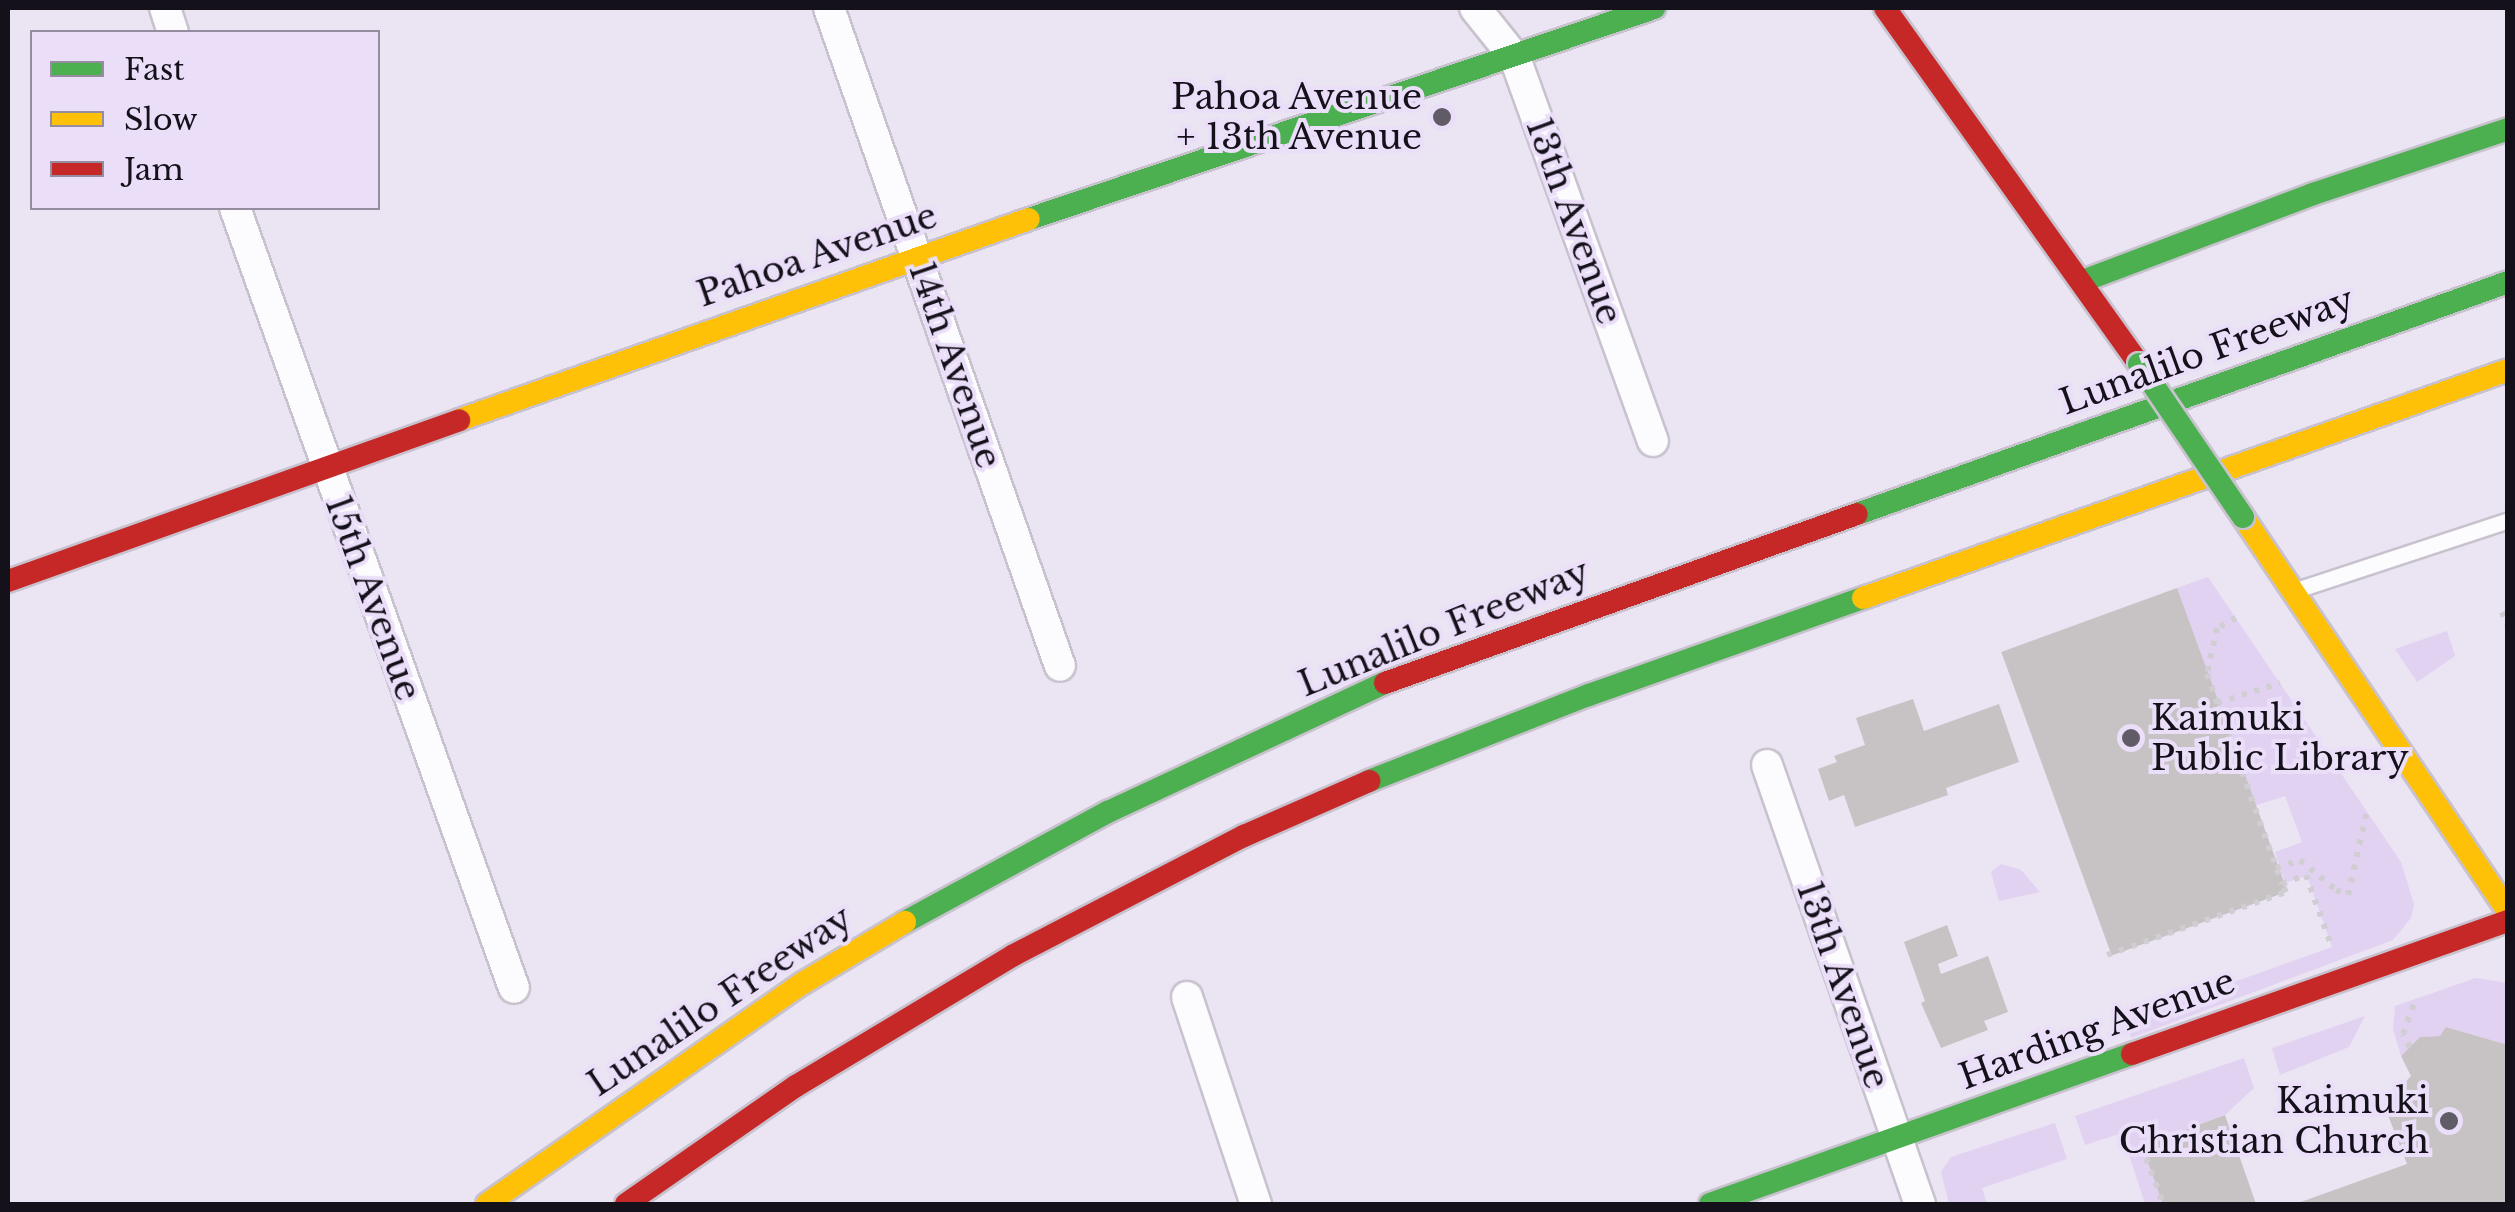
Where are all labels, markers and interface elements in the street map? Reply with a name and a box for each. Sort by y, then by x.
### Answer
legend [30,30,380,210]
text: Fast [124,51,185,88]
place label: Pahoa Avenue + 13th Avenue [1169,76,1422,158]
text: Slow [124,101,198,138]
marker: Pahoa Avenue + 13th Avenue [1431,106,1453,128]
street label: 13th Avenue [1517,111,1631,331]
text: Jam [124,151,184,188]
street label: Pahoa Avenue [691,194,943,316]
street label: 14th Avenue [900,256,1010,474]
street label: Lunalilo Freeway [2054,278,2360,424]
street label: 15th Avenue [316,489,430,707]
street label: Lunalilo Freeway [1293,551,1595,705]
place label: Kaimuki Public Library [2151,697,2409,779]
marker: Kaimuki Public Library [2120,727,2142,749]
street label: 13th Avenue [1788,875,1898,1095]
street label: Lunalilo Freeway [580,897,860,1105]
street label: Harding Avenue [1953,959,2241,1099]
place label: Kaimuki Christian Church [2119,1080,2429,1162]
marker: Kaimuki Christian Church [2438,1110,2460,1132]

